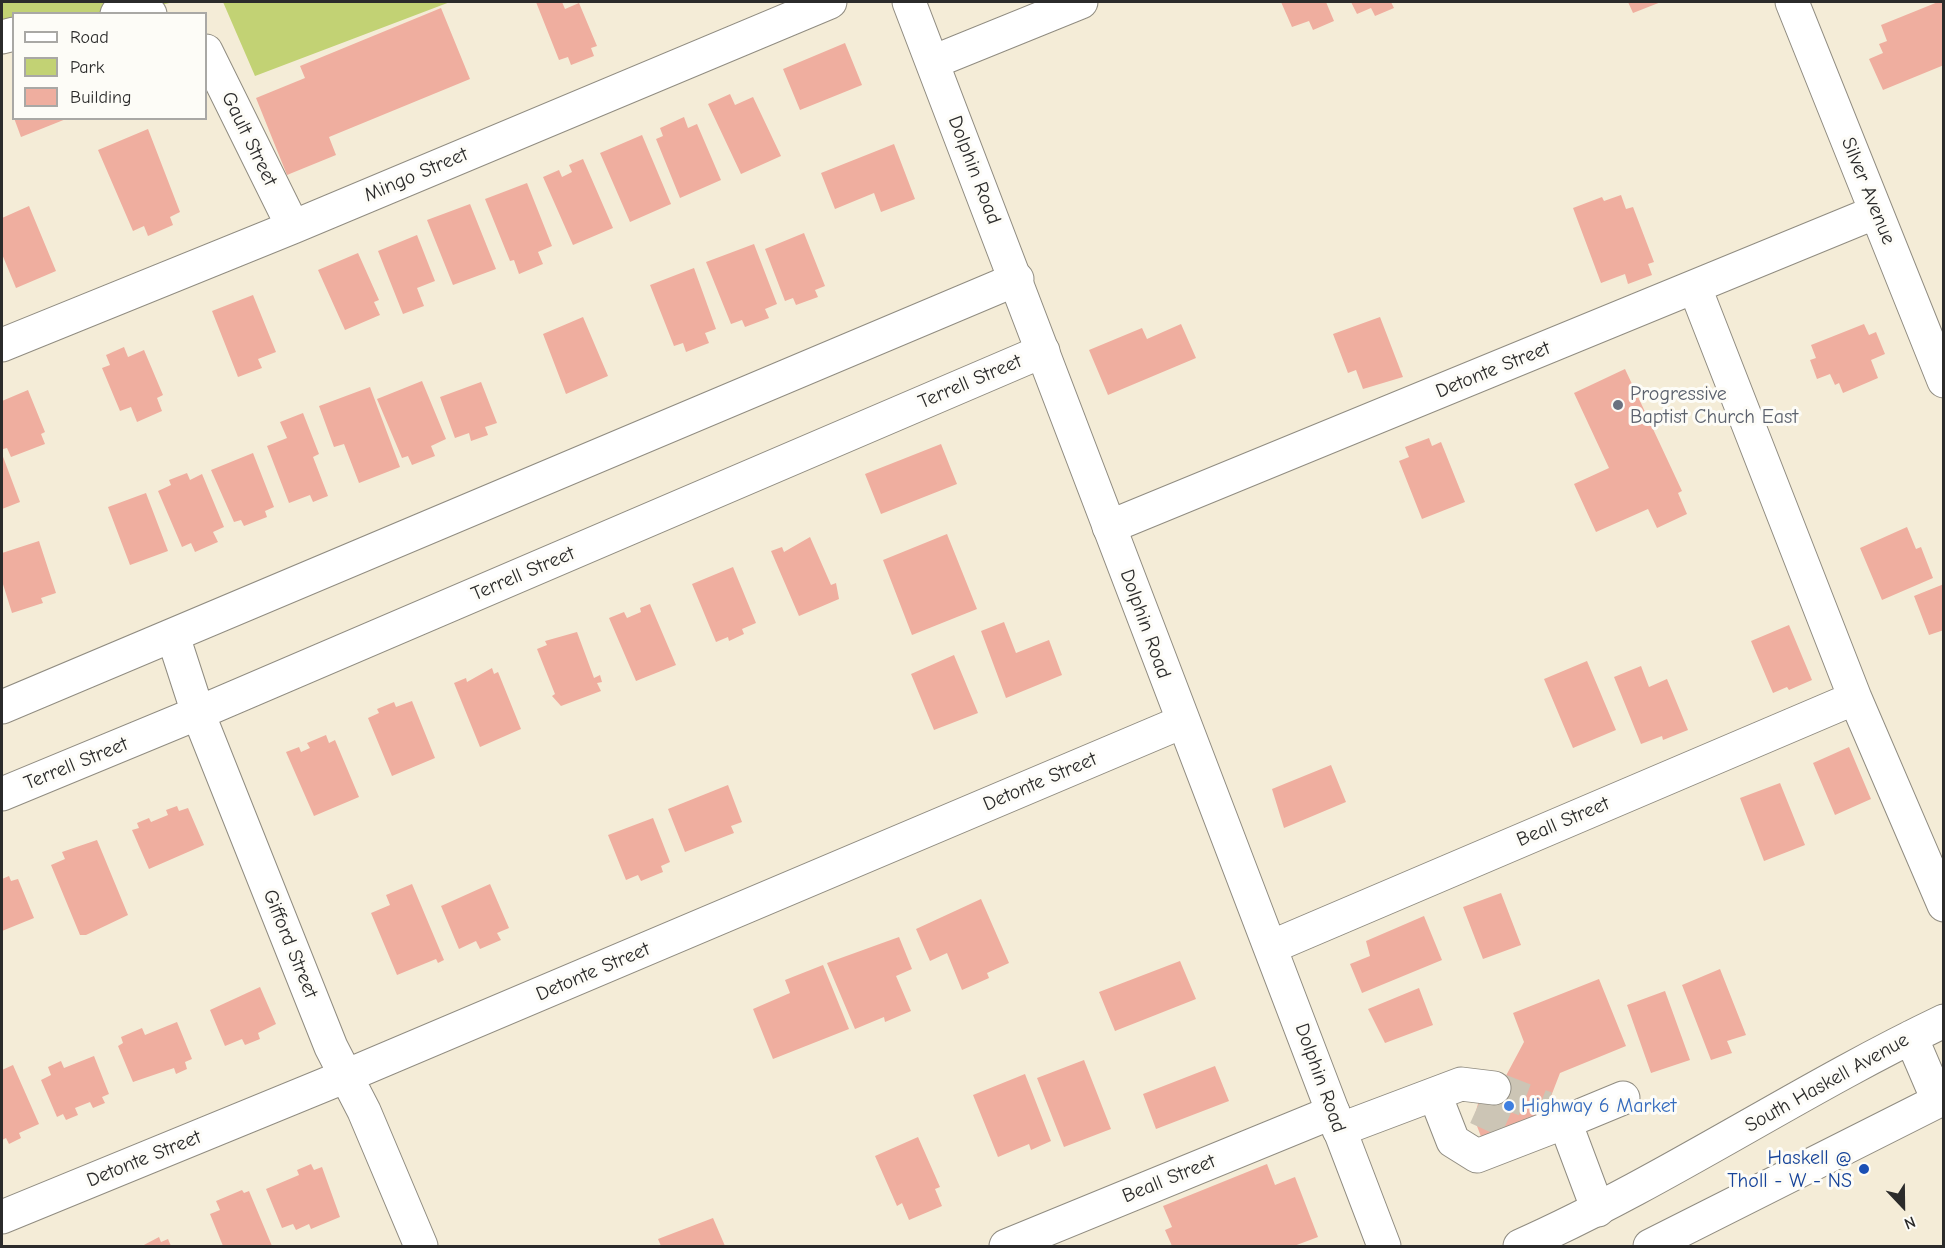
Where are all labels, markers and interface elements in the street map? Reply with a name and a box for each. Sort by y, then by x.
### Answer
legend [12,12,207,120]
text: Road [70,27,109,48]
text: Park [70,57,104,78]
text: Building [70,87,132,108]
street label: Gault Street [216,88,282,190]
street label: Dolphin Road [942,112,1006,228]
street label: Silver Avenue [1836,134,1900,248]
street label: Mingo Street [361,142,471,208]
street label: Detonte Street [1432,336,1554,404]
street label: Terrell Street [915,349,1025,415]
place label: Progressive Baptist Church East [1630,382,1798,429]
marker: Progressive Baptist Church East [1611,398,1625,412]
street label: Terrell Street [468,541,578,607]
street label: Dolphin Road [1114,566,1176,682]
street label: Terrell Street [21,732,131,796]
street label: Detonte Street [979,747,1101,817]
street label: Beall Street [1513,792,1613,852]
street label: Gifford Street [257,886,323,1002]
street label: Detonte Street [532,937,654,1007]
street label: Dolphin Road [1289,1020,1351,1136]
street label: South Haskell Avenue [1741,1028,1913,1138]
place label: Highway 6 Market [1521,1094,1676,1118]
marker: Highway 6 Market [1502,1099,1516,1113]
street label: Detonte Street [83,1125,205,1193]
place label: Haskell @ Tholl - W - NS [1727,1146,1852,1193]
street label: Beall Street [1119,1149,1219,1209]
marker: Haskell @ Tholl - W - NS [1857,1162,1871,1176]
north arrow [1873,1176,1933,1236]
text: N [1902,1212,1918,1233]

